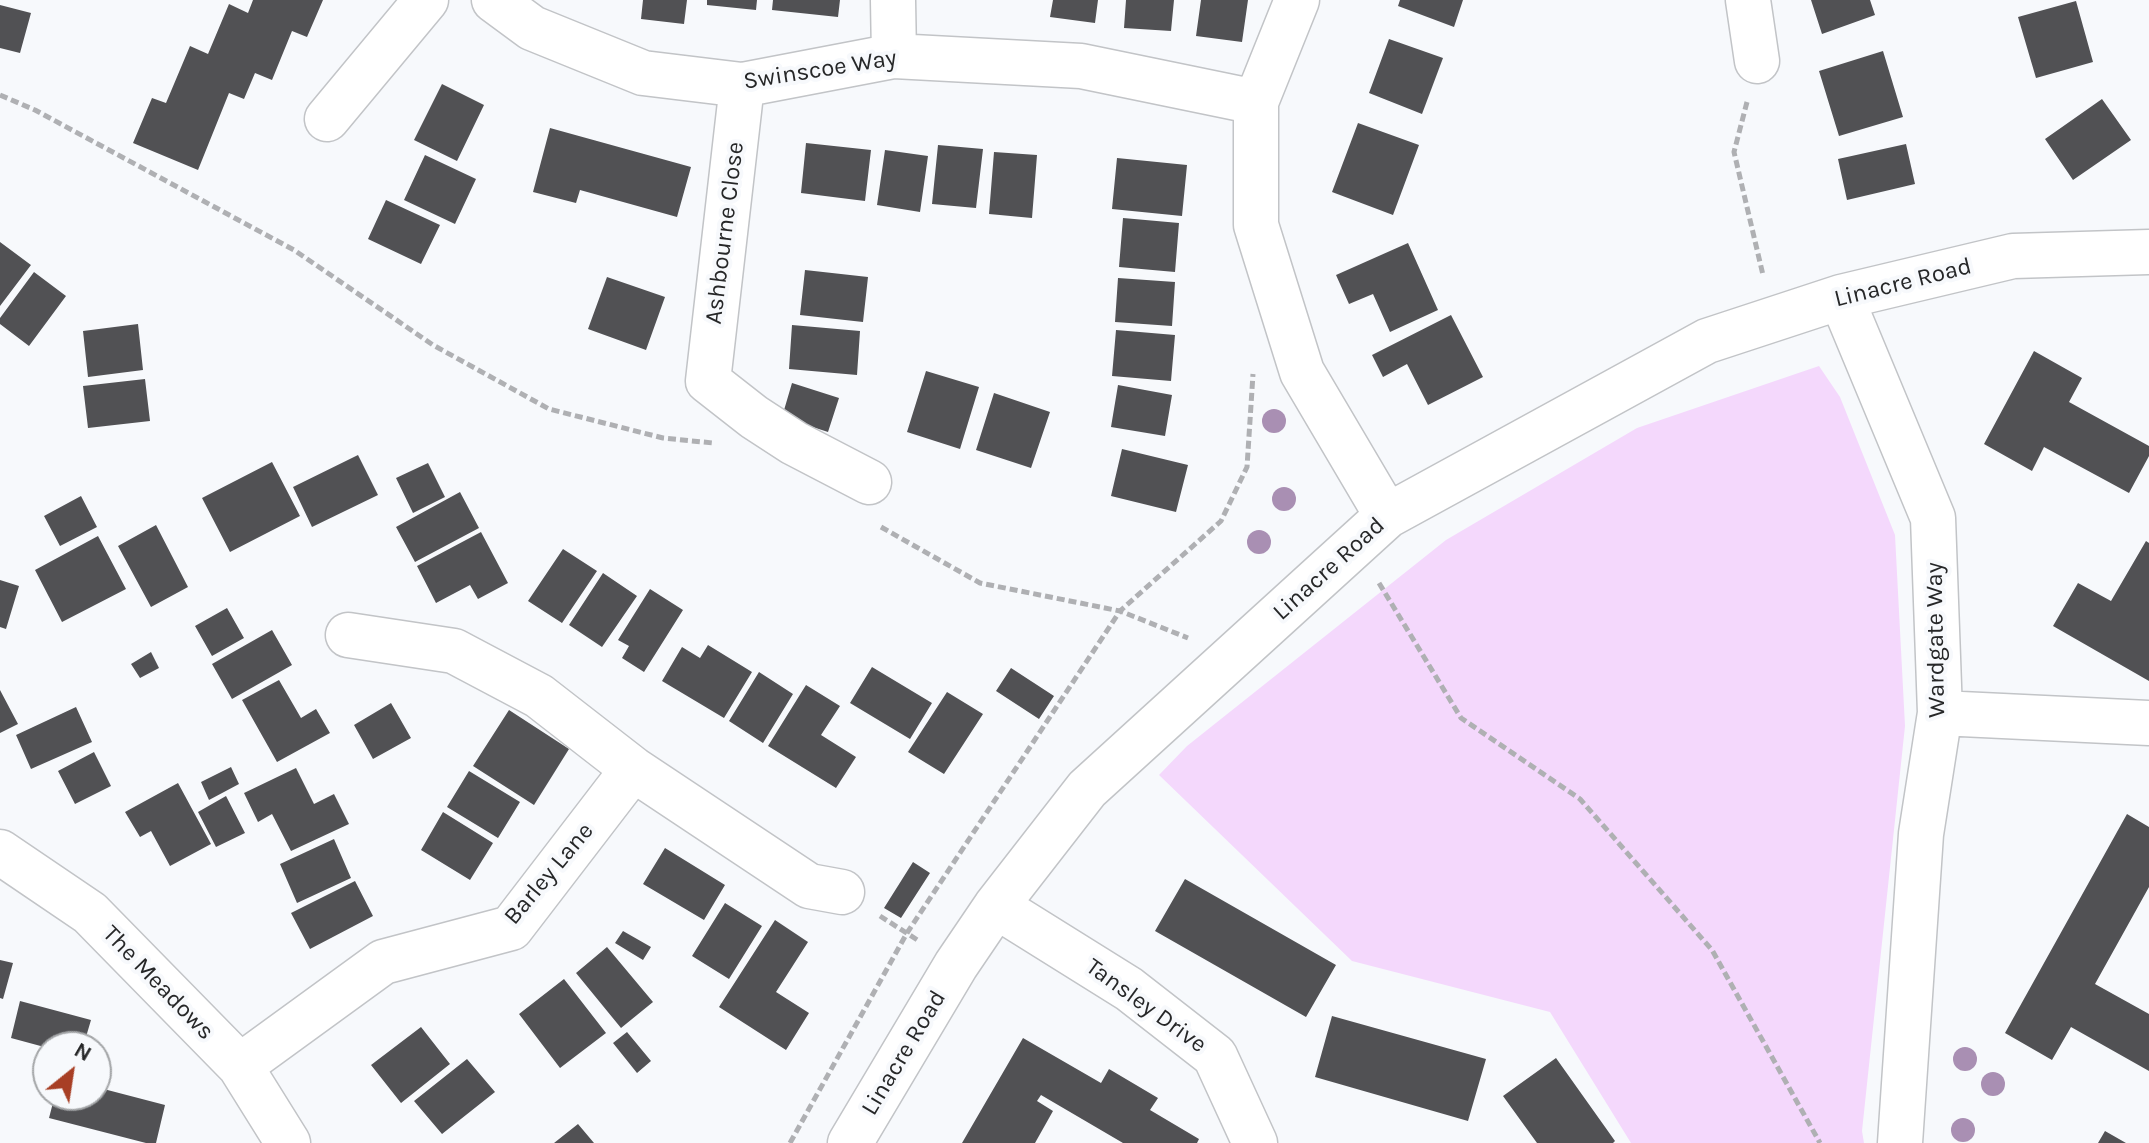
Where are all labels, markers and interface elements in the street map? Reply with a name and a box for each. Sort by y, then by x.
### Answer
street label: Swinscoe Way [741,44,899,96]
street label: Ashbourne Close [700,140,750,326]
street label: Linacre Road [1831,252,1975,314]
street label: Linacre Road [1267,511,1391,627]
street label: Wardgate Way [1920,562,1952,718]
street label: Barley Lane [498,817,600,931]
street label: The Meadows [96,920,220,1046]
street label: Tansley Drive [1080,953,1212,1059]
street label: Linacre Road [856,985,952,1121]
north arrow [32,1031,112,1111]
text: N [70,1037,96,1067]

